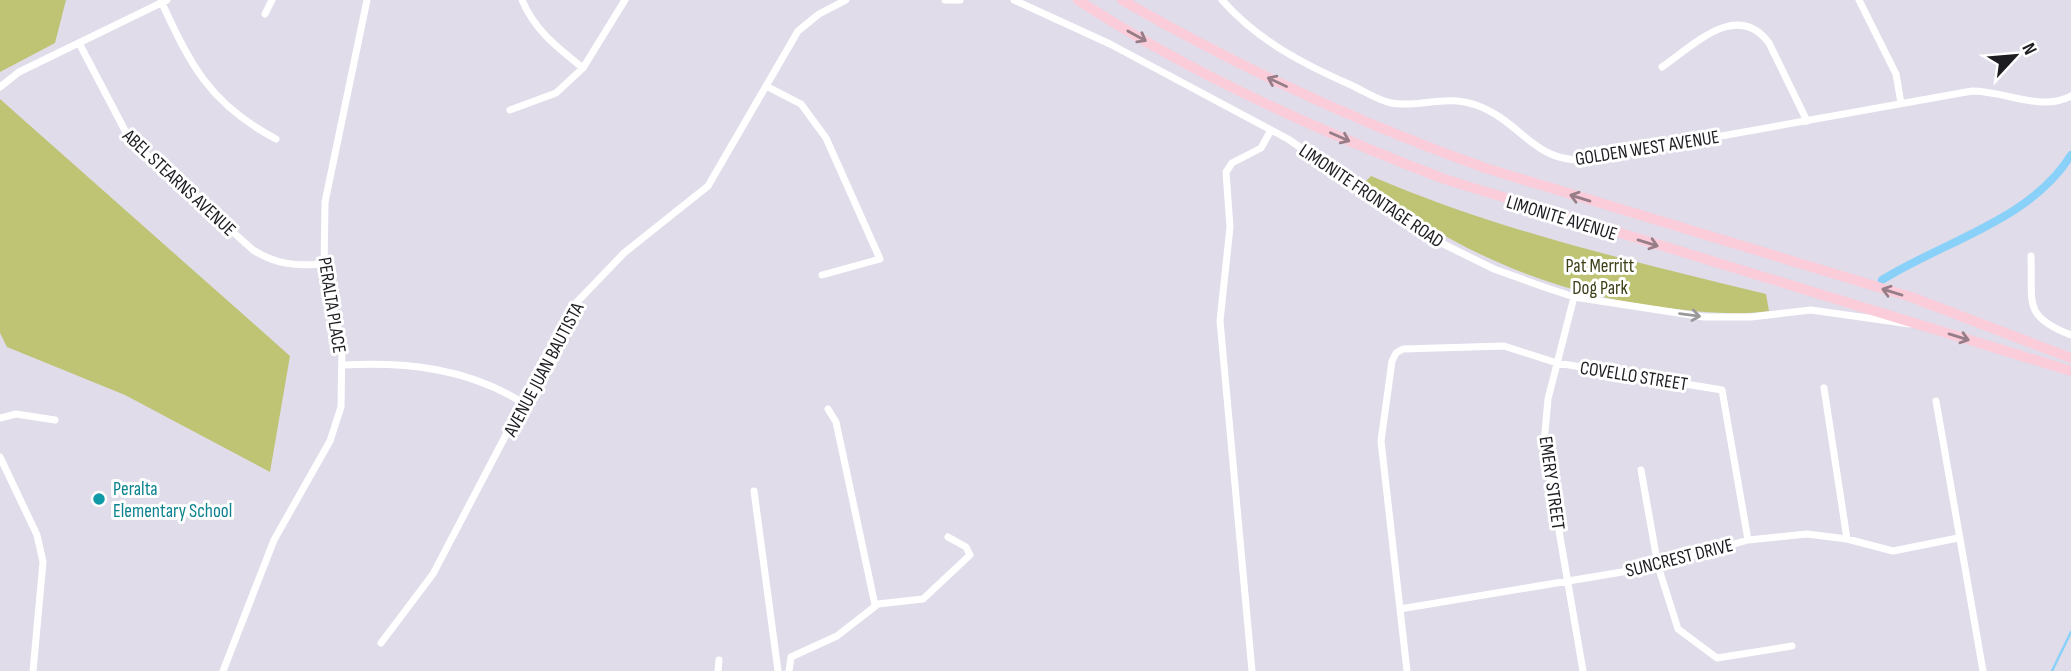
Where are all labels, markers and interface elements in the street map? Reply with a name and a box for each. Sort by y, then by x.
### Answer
north arrow [1980,21,2050,91]
one-way arrow [1126,29,1146,43]
text: N [2016,40,2041,59]
one-way arrow [1267,75,1288,88]
street label: ABEL STEARNS AVENUE [117,124,240,241]
street label: GOLDEN WEST AVENUE [1574,126,1721,171]
one-way arrow [1329,131,1350,144]
street label: LIMONITE FRONTAGE ROAD [1294,139,1448,253]
one-way arrow [1570,190,1592,203]
street label: LIMONITE AVENUE [1503,191,1620,246]
one-way arrow [1636,237,1658,250]
park label: Pat Merritt Dog Park [1566,255,1635,300]
street label: PERALTA PLACE [313,256,350,355]
one-way arrow [1881,284,1903,297]
street label: AVENUE JUAN BAUTISTA [499,298,590,441]
one-way arrow [1678,308,1701,321]
one-way arrow [1948,331,1970,344]
street label: COVELLO STREET [1578,357,1690,396]
street label: EMERY STREET [1534,435,1570,532]
place label: Peralta Elementary School [113,478,232,523]
marker: Peralta Elementary School [91,491,107,507]
street label: SUNCREST DRIVE [1623,534,1736,583]

